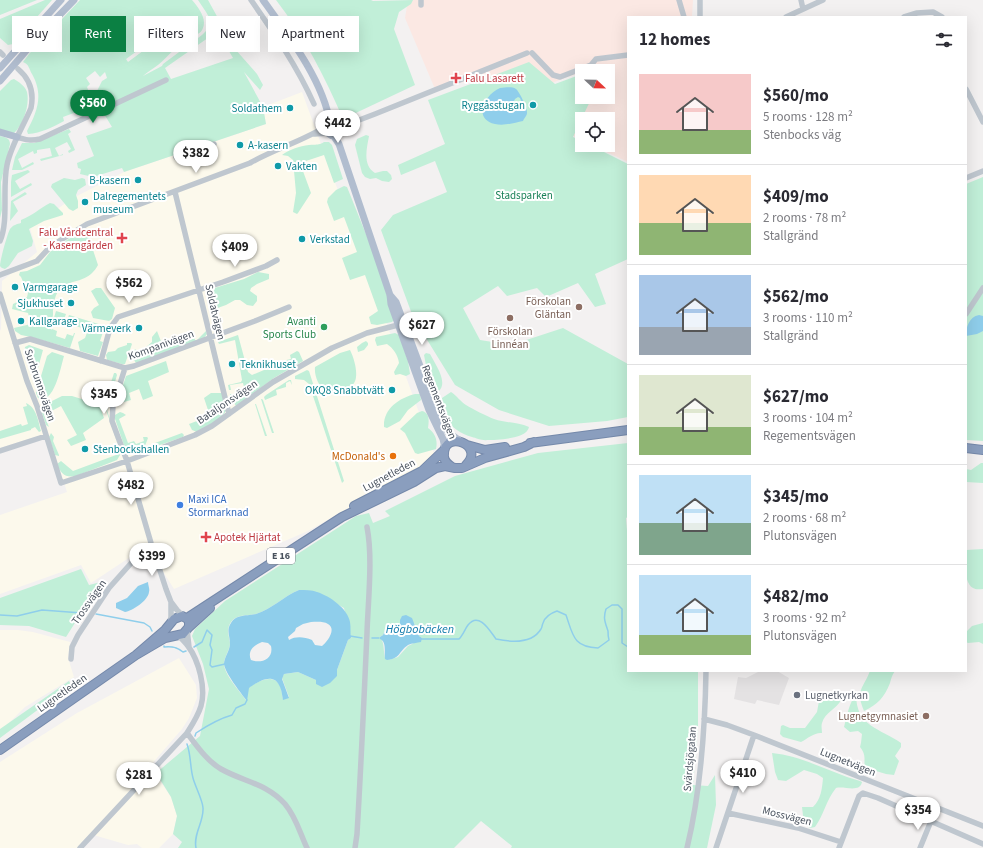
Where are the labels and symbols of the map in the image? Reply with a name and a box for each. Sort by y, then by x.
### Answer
north arrow [575,64,615,104]
place label: Falu Lasarett [465,71,524,86]
marker: Falu Lasarett [450,72,462,84]
pin: $560 [69,90,117,124]
place label: Ryggåsstugan [462,98,525,113]
marker: Ryggåsstugan [528,100,538,110]
place label: Soldathem [232,101,282,116]
marker: Soldathem [285,103,295,113]
pin: $442 [314,110,362,144]
place label: A-kasern [248,138,288,153]
pin: $382 [172,140,220,174]
marker: A-kasern [235,140,245,150]
place label: Vakten [286,159,317,174]
marker: Vakten [273,161,283,171]
place label: B-kasern [89,173,130,188]
marker: B-kasern [133,175,143,185]
park label: Stadsparken [495,188,553,203]
place label: Dalregementets museum [93,189,166,217]
marker: Dalregementets museum [80,197,90,207]
place label: Falu Vårdcentral - Kaserngården [39,225,113,253]
marker: Falu Vårdcentral - Kaserngården [116,232,128,244]
place label: Verkstad [310,232,350,247]
pin: $409 [211,234,259,268]
marker: Verkstad [297,234,307,244]
pin: $562 [105,270,153,304]
place label: Varmgarage [23,280,78,295]
marker: Varmgarage [10,282,20,292]
street label: Soldatvägen [201,282,229,342]
place label: Förskolan Gläntan [526,294,571,322]
place label: Sjukhuset [17,296,63,311]
marker: Sjukhuset [66,298,76,308]
marker: Förskolan Gläntan [574,302,584,312]
pin: $627 [398,312,446,346]
marker: Förskolan Linnéan [505,313,515,323]
place label: Kallgarage [29,314,78,329]
place label: Avanti Sports Club [263,314,316,342]
marker: Kallgarage [16,316,26,326]
place label: Värmeverk [82,321,132,336]
marker: Avanti Sports Club [319,322,329,332]
marker: Värmeverk [134,323,144,333]
place label: Förskolan Linnéan [487,324,533,352]
street label: Kompanivägen [126,326,196,364]
street label: Surbrunnsvägen [21,347,59,423]
place label: Teknikhuset [240,357,296,372]
marker: Teknikhuset [227,359,237,369]
street label: Regementsvägen [418,363,460,441]
street label: Bataljonsvägen [194,376,260,428]
pin: $345 [80,381,128,415]
place label: OKQ8 Snabbtvätt [305,383,384,398]
marker: OKQ8 Snabbtvätt [387,385,397,395]
place label: Stenbockshallen [93,442,169,457]
marker: Stenbockshallen [80,444,90,454]
place label: McDonald's [332,449,385,464]
marker: McDonald's [388,451,398,461]
street label: Lugnetleden [360,455,418,495]
pin: $482 [107,472,155,506]
place label: Maxi ICA Stormarknad [188,492,249,520]
marker: Maxi ICA Stormarknad [175,500,185,510]
place label: Apotek Hjärtat [214,530,281,545]
marker: Apotek Hjärtat [201,532,211,542]
pin: $399 [128,543,176,577]
road number: E 16 [267,548,295,564]
street label: Trossvägen [68,577,110,627]
water label: Högbobäcken [386,621,454,638]
street label: Lugnetleden [34,670,90,716]
place label: Lugnetkyrkan [805,688,868,703]
marker: Lugnetkyrkan [792,690,802,700]
place label: Lugnetgymnasiet [838,709,918,724]
marker: Lugnetgymnasiet [921,711,931,721]
street label: Svärdsjögatan [680,726,700,792]
street label: Lugnetvägen [818,744,878,780]
pin: $410 [719,760,767,794]
pin: $281 [115,762,163,796]
pin: $354 [894,797,942,831]
street label: Mossvägen [761,803,813,829]

